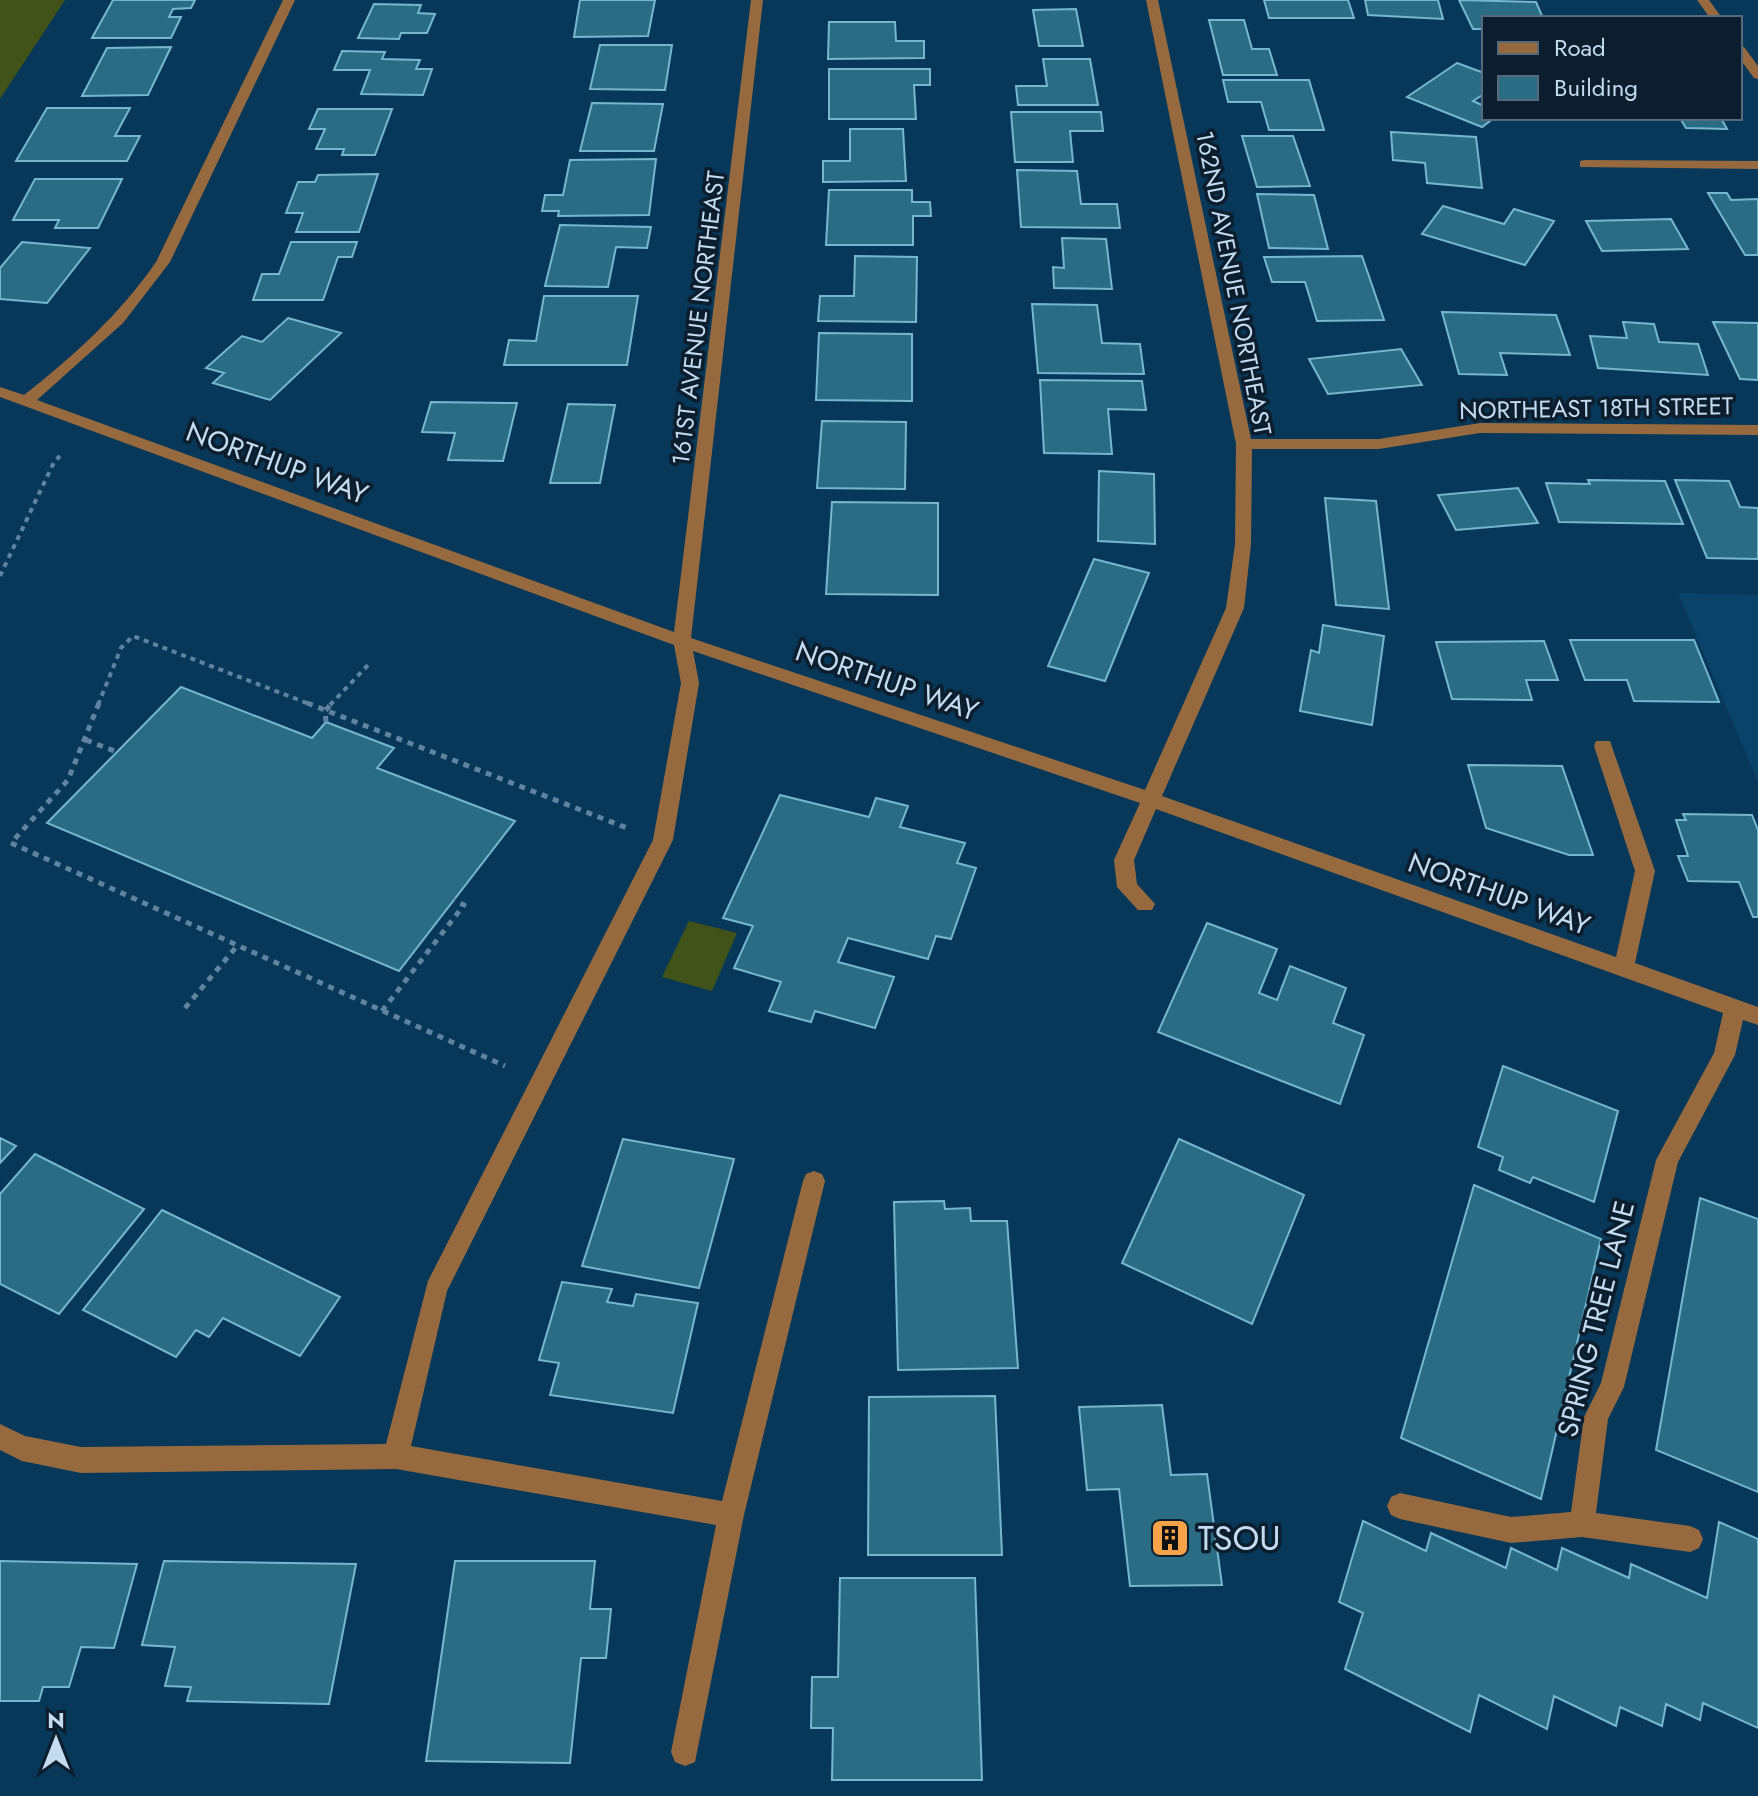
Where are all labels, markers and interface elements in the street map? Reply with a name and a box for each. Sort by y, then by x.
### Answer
legend [1482,16,1742,120]
text: Road [1554,30,1606,65]
text: Building [1554,70,1638,105]
street label: 162ND AVENUE NORTHEAST [1187,128,1281,438]
street label: 161ST AVENUE NORTHEAST [663,169,733,467]
street label: NORTHEAST 18TH STREET [1459,388,1733,428]
street label: NORTHUP WAY [180,411,374,515]
street label: NORTHUP WAY [790,631,984,732]
street label: NORTHUP WAY [1402,842,1596,946]
street label: SPRING TREE LANE [1547,1197,1645,1441]
place label: TSOU [1198,1514,1281,1563]
building icon: TSOU [1149,1517,1191,1559]
north arrow [16,1700,96,1780]
text: N [47,1704,65,1736]

